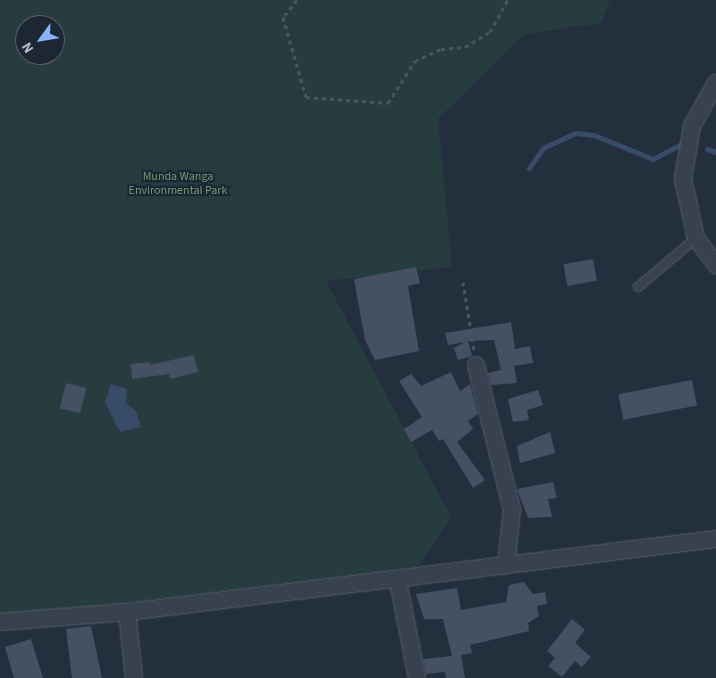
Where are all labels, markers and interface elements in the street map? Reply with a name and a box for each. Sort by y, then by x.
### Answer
north arrow [15,15,65,65]
text: N [17,38,39,57]
park label: Munda Wanga Environmental Park [129,170,227,198]

